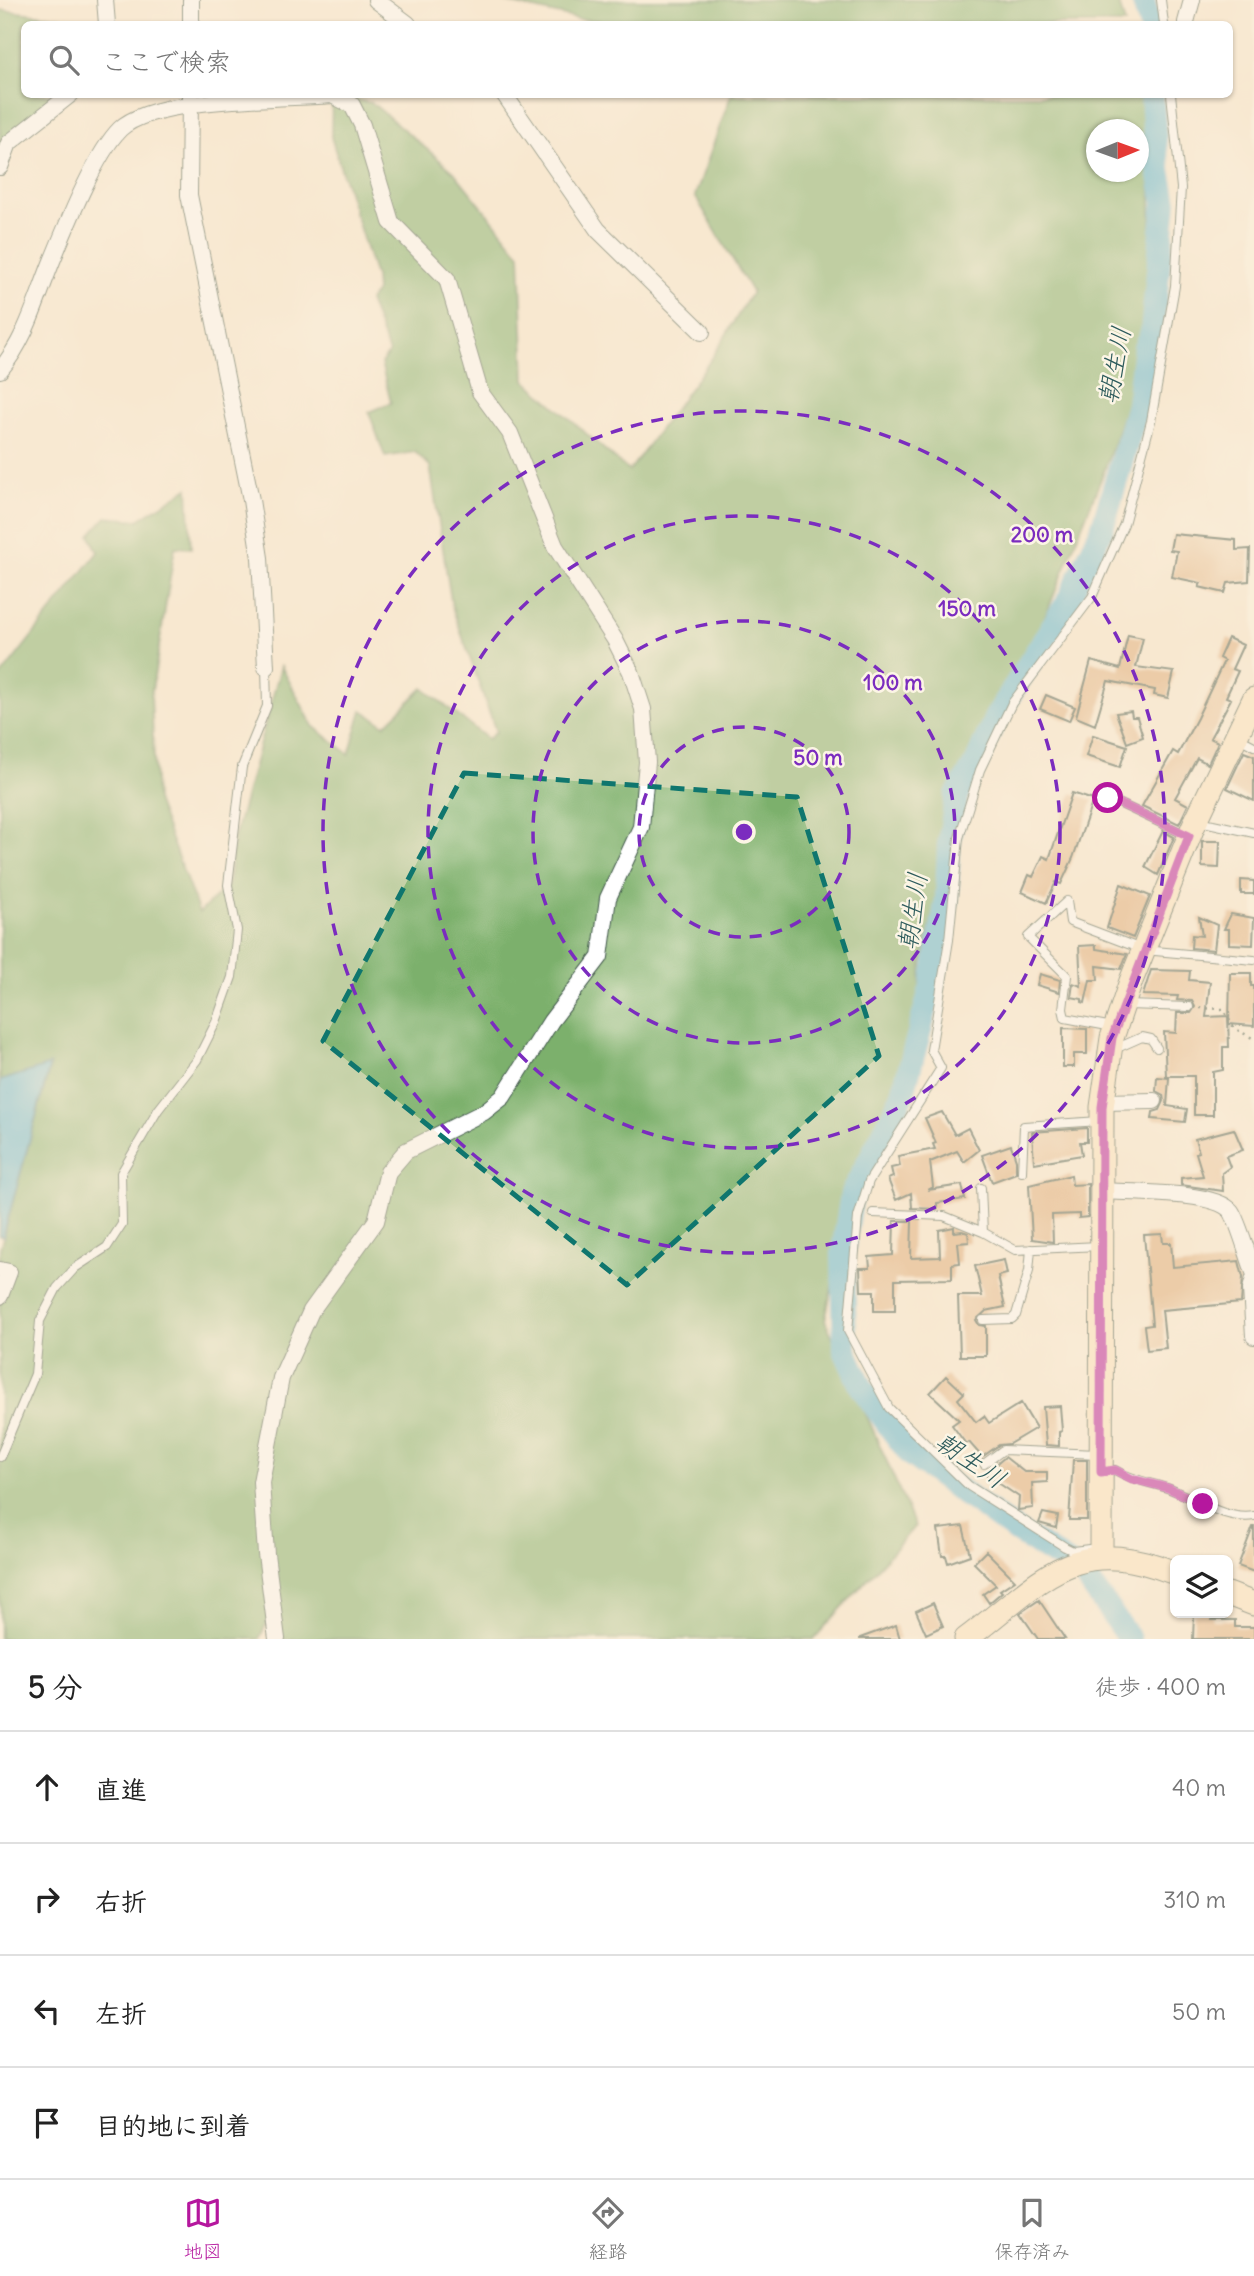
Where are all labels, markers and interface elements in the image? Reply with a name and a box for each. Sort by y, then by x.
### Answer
search box [21,21,1233,98]
icon: search [45,41,83,79]
text: ここで検索 [101,45,231,78]
north arrow [1086,119,1149,182]
water label: 朝生川 [1090,324,1138,406]
text: 200 m [1011,521,1074,548]
text: 150 m [938,595,996,622]
text: 100 m [863,669,923,696]
text: 50 m [793,744,843,771]
route start [1092,782,1123,813]
centre of rings [732,820,756,844]
water label: 朝生川 [890,870,934,952]
water label: 朝生川 [929,1425,1013,1495]
route end [1187,1488,1218,1519]
map controls [1170,1555,1233,1618]
button: layers [1170,1555,1233,1618]
text: 5 分 [28,1668,82,1706]
text: 徒歩 · 400 m [1095,1672,1226,1701]
icon: ahead [28,1768,66,1806]
text: 直進 [95,1773,147,1806]
text: 40 m [1172,1773,1226,1802]
icon: right [28,1880,66,1918]
text: 右折 [95,1885,147,1918]
text: 310 m [1163,1885,1226,1914]
icon: left [28,1992,66,2030]
text: 左折 [95,1997,147,2030]
text: 50 m [1172,1997,1226,2026]
icon: arrive [28,2104,66,2142]
text: 目的地に到着 [95,2109,251,2142]
tab: 地図 [184,2194,222,2263]
tab: 経路 [589,2194,627,2263]
tab: 保存済み [994,2194,1070,2263]

